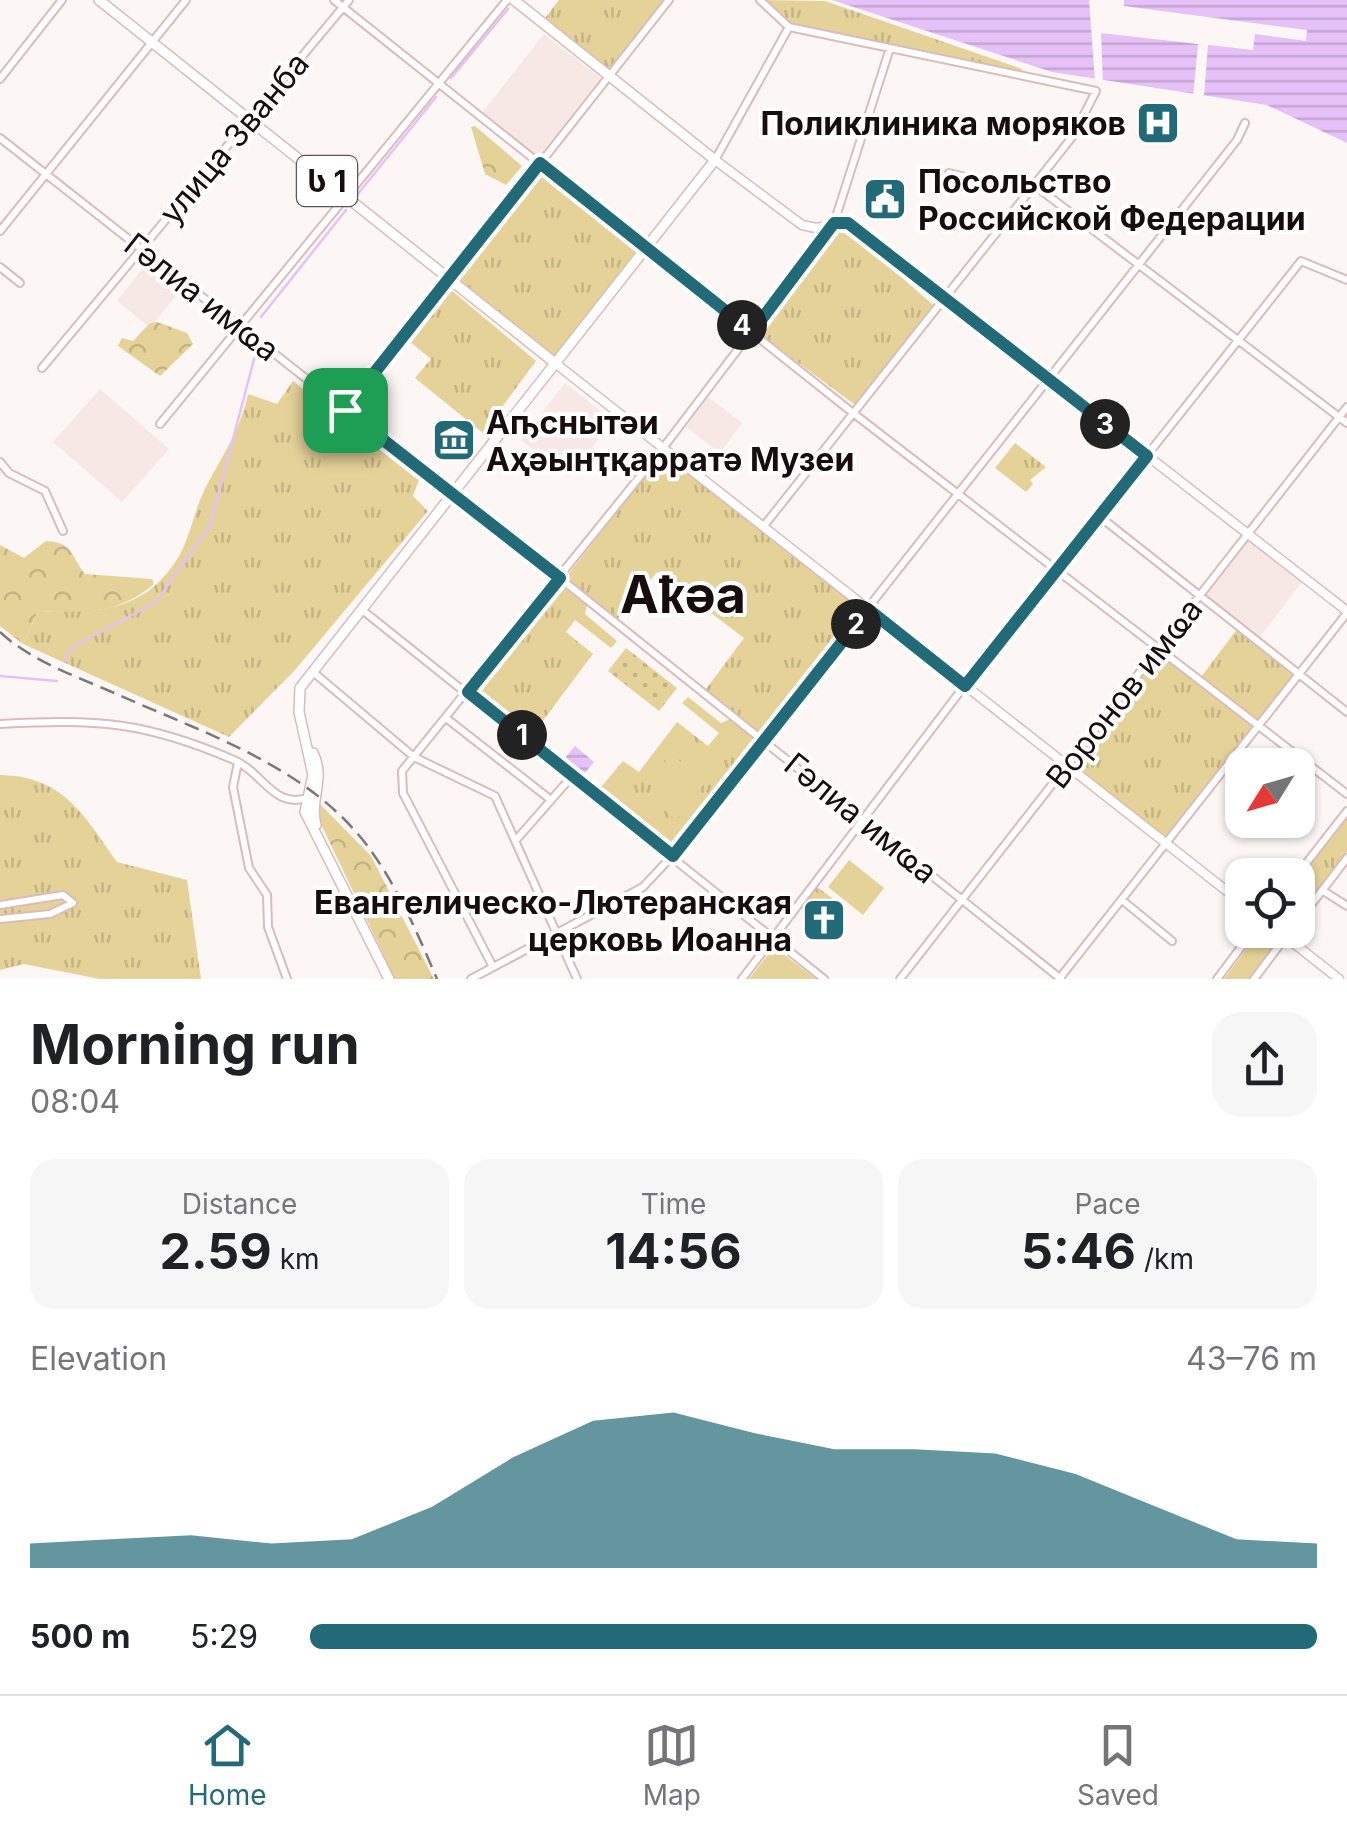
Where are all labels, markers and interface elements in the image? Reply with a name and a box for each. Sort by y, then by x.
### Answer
street label: улица Званба [151,44,317,232]
hospital icon: Поликлиника моряков [1135,100,1181,146]
place label: Поликлиника моряков [760,104,1126,143]
road number: ს 1 [297,156,357,206]
place label: Посольство Российской Федерации [918,162,1306,238]
public building icon: Посольство Российской Федерации [862,176,908,222]
street label: Гәлиа имҩа [117,225,287,369]
pin: 4 [717,300,767,350]
text: 4 [733,308,751,342]
pin [303,368,388,453]
icon: arrive [318,383,373,438]
pin: 3 [1080,399,1130,449]
place label: Аҧснытәи Аҳәынҭқарратә Музеи [486,403,854,479]
text: 3 [1096,407,1114,441]
museum icon: Аҧснытәи Аҳәынҭқарратә Музеи [431,417,477,463]
district label: Аҟəа [620,563,746,626]
street label: Воронов имҩа [1038,590,1210,796]
pin: 2 [831,599,881,649]
text: 2 [847,607,865,641]
pin: 1 [497,710,547,760]
text: 1 [516,718,528,752]
street label: Гәлиа имҩа [777,745,945,891]
north arrow [1225,748,1315,838]
map controls [1225,748,1315,948]
button: locate [1225,858,1315,948]
place label: Евангелическо-Лютеранская церковь Иоанна [314,883,792,959]
church icon: Евангелическо-Лютеранская церковь Иоанна [801,897,847,943]
text: Morning run [30,1011,360,1077]
button: share [1212,1012,1317,1117]
text: 08:04 [30,1082,120,1121]
text: Distance [182,1187,297,1221]
text: Time [641,1187,706,1221]
text: Pace [1075,1187,1140,1221]
text: 2.59 [159,1221,272,1281]
text: 14:56 [605,1221,742,1281]
text: 5:46 [1021,1221,1136,1281]
text: km [272,1242,320,1276]
text: /km [1136,1242,1194,1276]
text: Elevation [30,1339,167,1378]
text: 43–76 m [1186,1339,1317,1378]
text: 500 m [30,1617,130,1656]
text: 5:29 [190,1617,258,1656]
tab: Home [188,1718,267,1812]
tab: Map [643,1718,701,1812]
tab: Saved [1077,1718,1159,1812]

